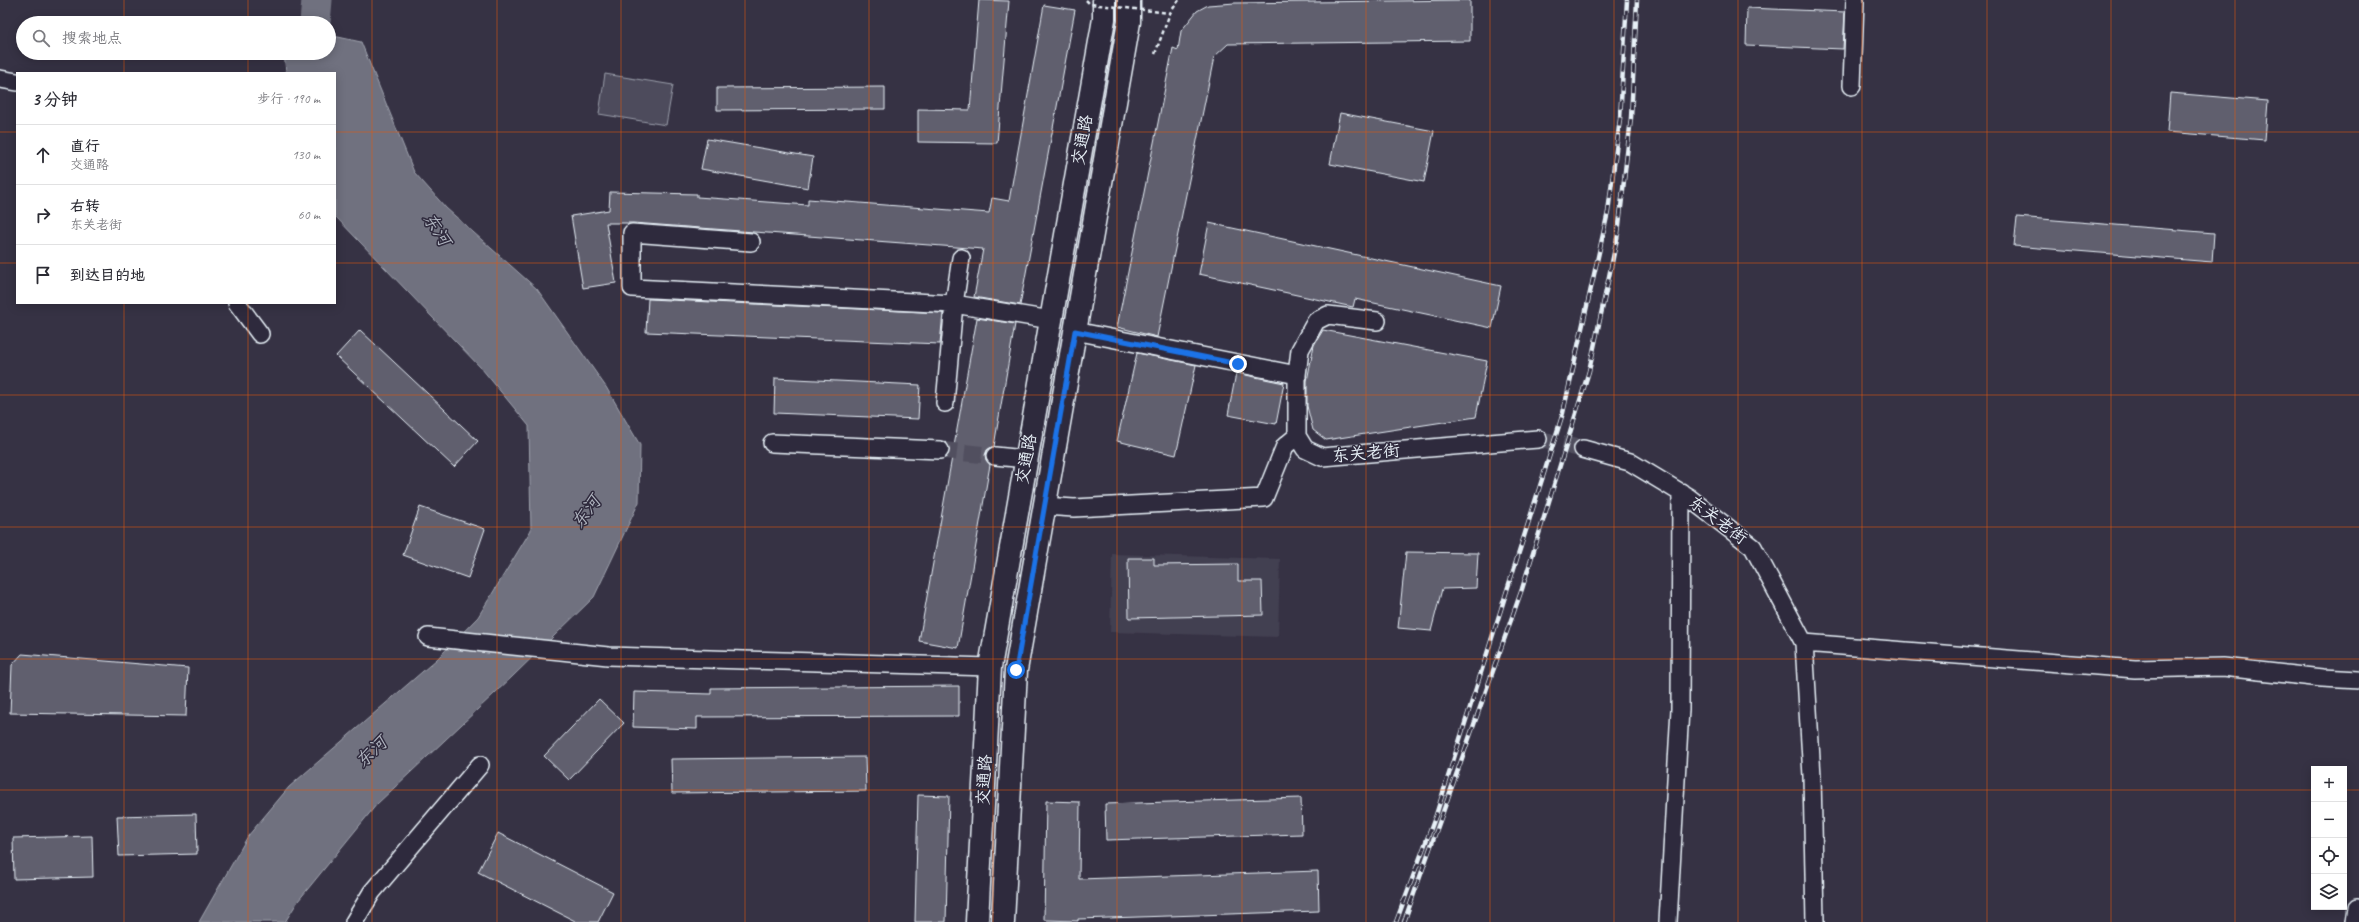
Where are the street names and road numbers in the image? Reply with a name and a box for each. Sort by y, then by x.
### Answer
street label: 交通路 [1067,113,1097,167]
street label: 交通路 [1011,432,1041,486]
street label: 东关老街 [1331,440,1401,466]
street label: 东关老街 [1685,491,1751,549]
street label: 交通路 [972,754,996,806]

